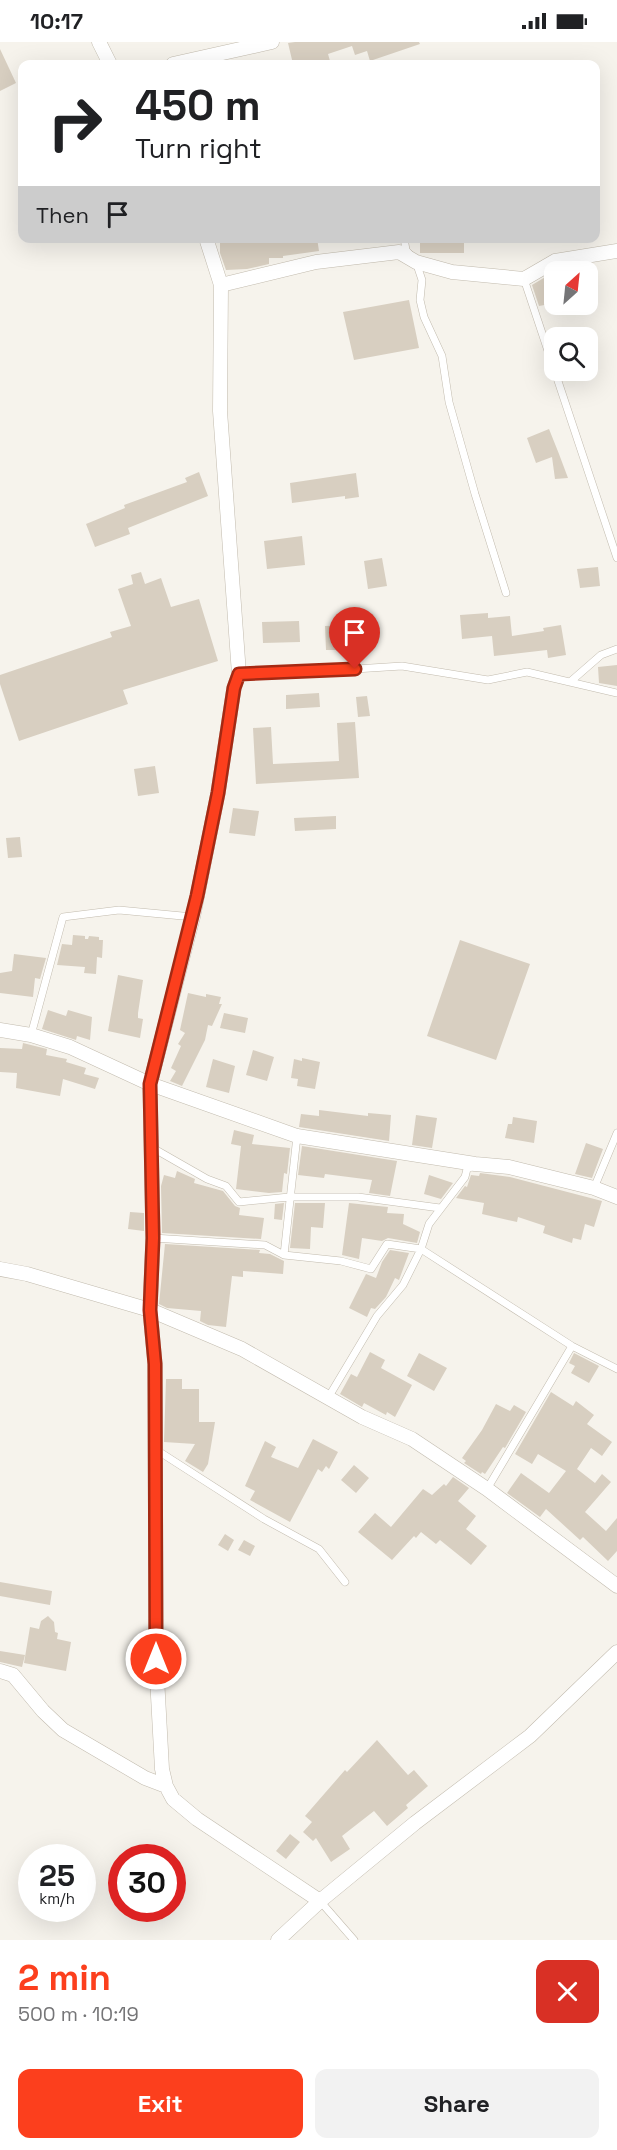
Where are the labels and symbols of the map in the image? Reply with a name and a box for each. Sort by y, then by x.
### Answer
north arrow [544,261,598,315]
pin [329,607,380,669]
position arrow [124,1627,188,1691]
speed limit sign: 30 [108,1844,186,1922]

